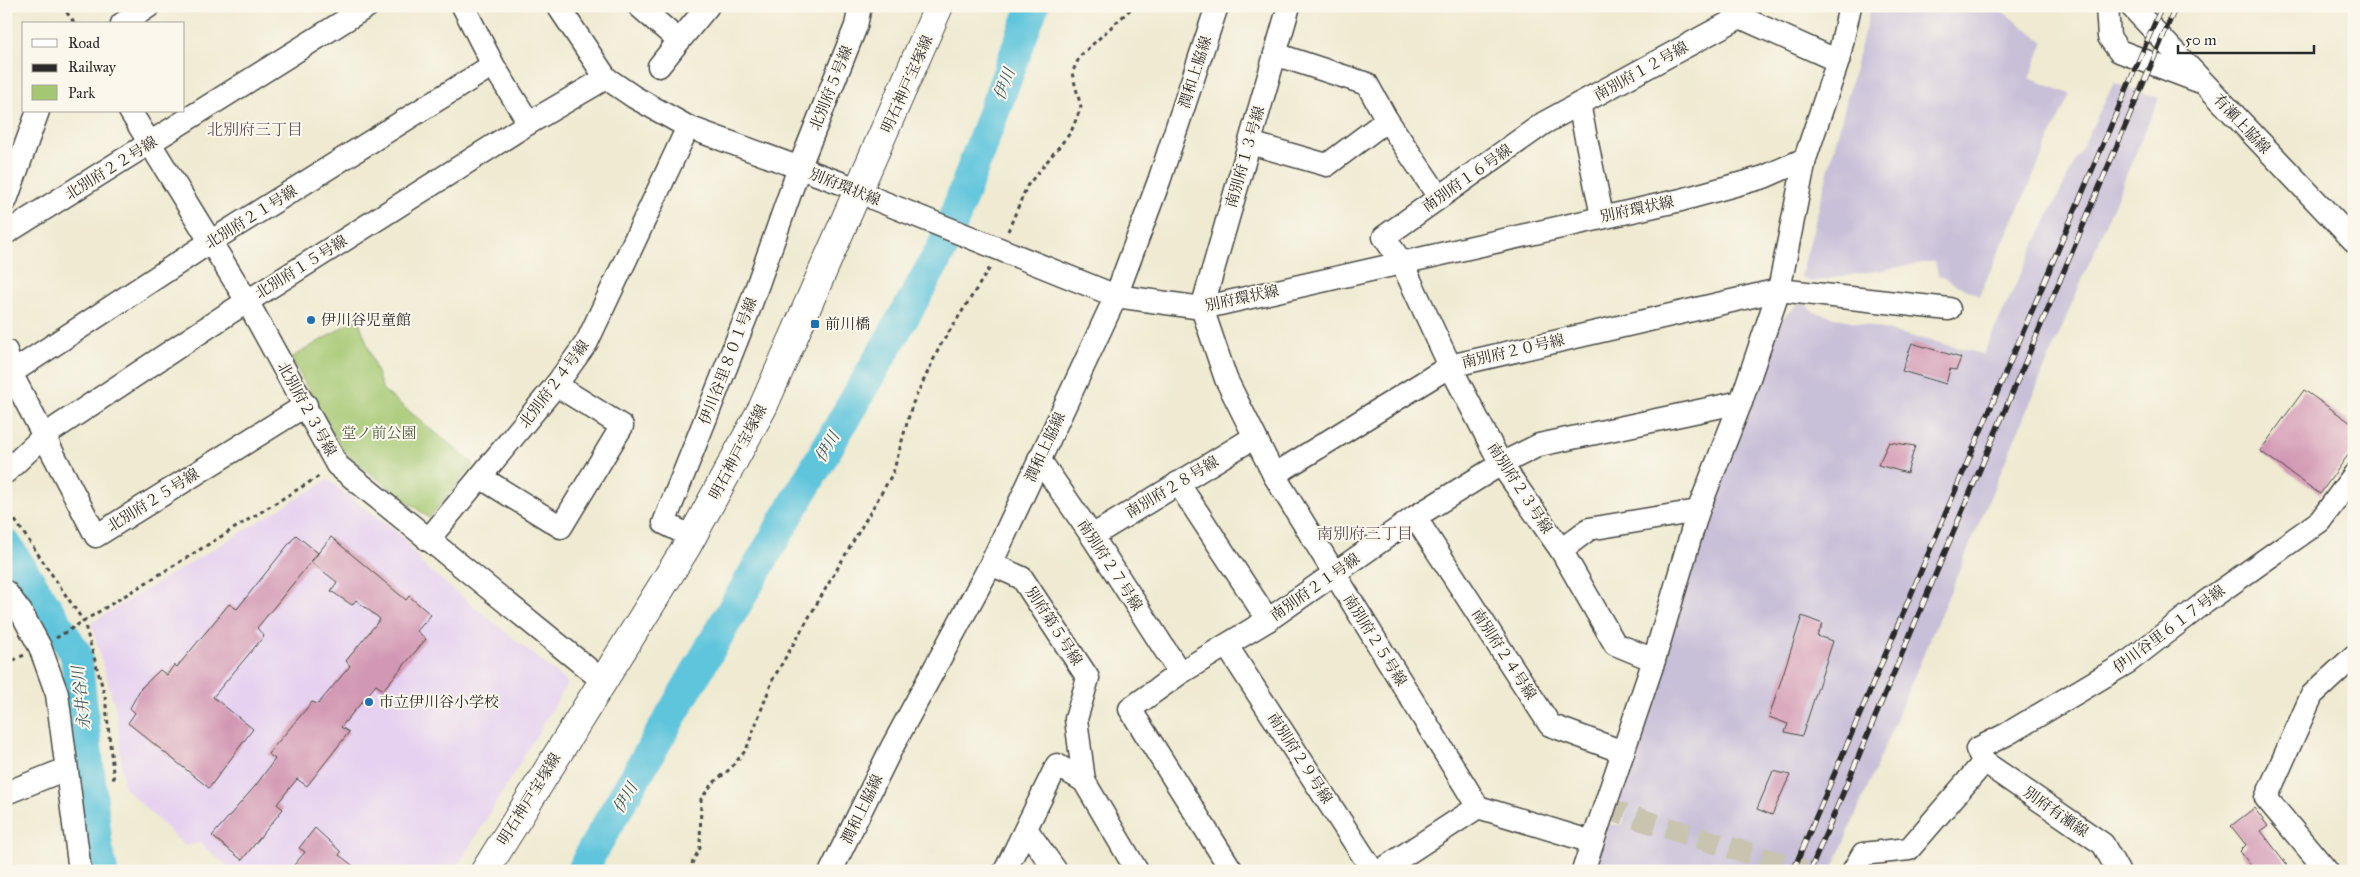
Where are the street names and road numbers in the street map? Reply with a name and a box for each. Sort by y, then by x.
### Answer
street label: 明石神戸宝塚線 [877,32,937,136]
street label: 潤和上脇線 [1175,34,1215,110]
street label: 南別府１２号線 [1591,38,1691,104]
street label: 北別府５号線 [806,43,856,133]
street label: 有瀬上脇線 [2210,90,2274,158]
street label: 南別府１３号線 [1222,104,1268,210]
street label: 北別府２２号線 [62,133,160,203]
street label: 南別府１６号線 [1419,141,1515,215]
street label: 別府環状線 [807,165,883,209]
street label: 北別府２１号線 [202,182,300,252]
street label: 別府環状線 [1598,192,1676,226]
street label: 北別府１５号線 [252,232,350,302]
street label: 別府環状線 [1203,281,1281,315]
street label: 伊川谷里８０１号線 [695,295,761,427]
street label: 南別府２０号線 [1460,330,1566,372]
street label: 北別府２４号線 [515,337,593,431]
street label: 北別府２３号線 [274,359,340,459]
street label: 明石神戸宝塚線 [705,401,771,503]
street label: 潤和上脇線 [1021,409,1069,485]
street label: 南別府２３号線 [1484,439,1556,537]
street label: 南別府２８号線 [1122,452,1222,522]
street label: 北別府２５号線 [104,465,202,535]
street label: 南別府２７号線 [1074,516,1146,614]
street label: 南別府２１号線 [1267,550,1363,624]
street label: 伊川谷里６１７号線 [2110,581,2228,677]
street label: 別府第５号線 [1022,583,1086,669]
street label: 南別府２５号線 [1340,591,1410,689]
street label: 南別府２４号線 [1468,605,1540,703]
street label: 南別府２９号線 [1264,709,1336,807]
street label: 明石神戸宝塚線 [494,750,564,848]
street label: 潤和上脇線 [837,771,887,847]
street label: 別府有瀬線 [2020,783,2092,841]

